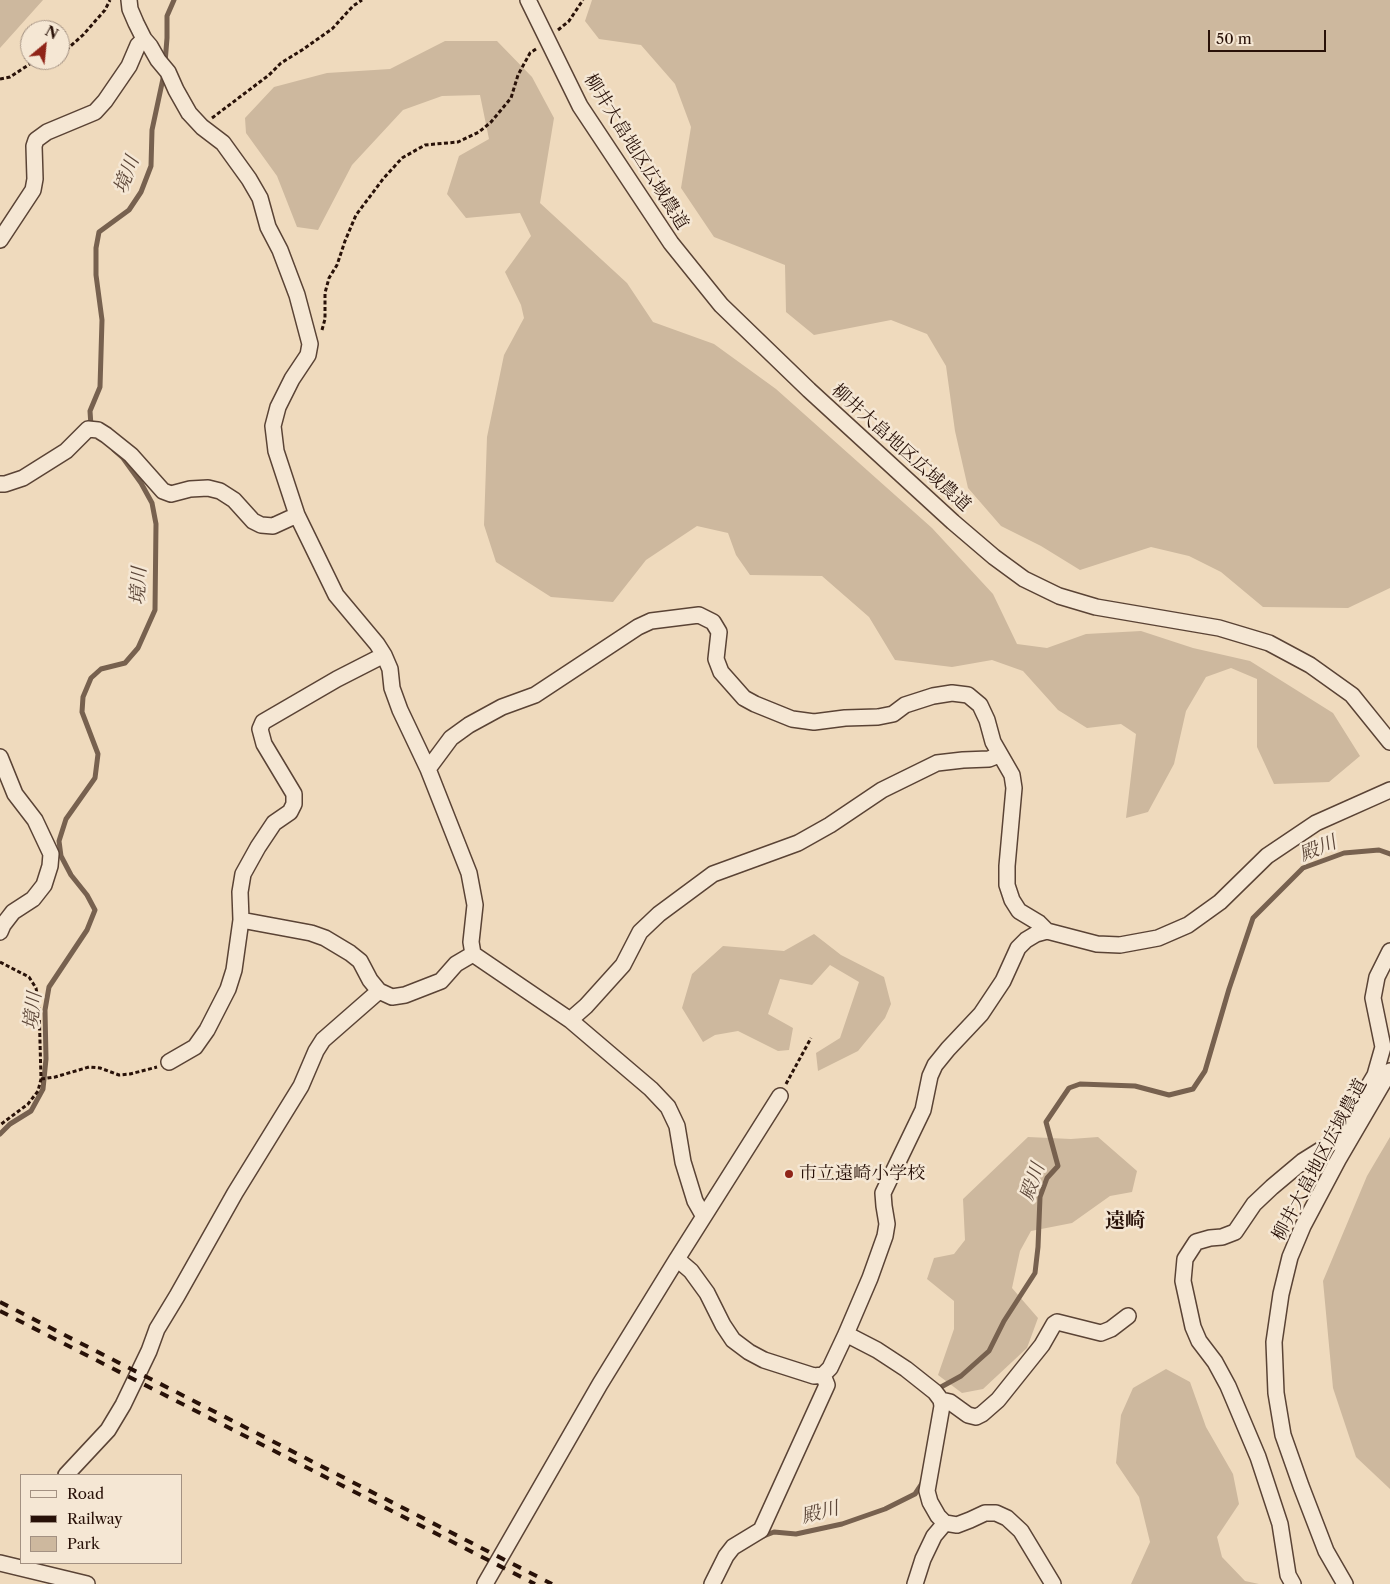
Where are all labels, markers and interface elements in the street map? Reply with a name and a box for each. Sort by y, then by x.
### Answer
north arrow [20,20,70,70]
scale bar [1210,20,1328,52]
text: N [42,22,61,43]
text: 50 m [1216,29,1252,48]
street label: 柳井大畠地区広域農道 [579,70,693,234]
water label: 境川 [110,153,144,197]
street label: 柳井大畠地区広域農道 [827,380,975,516]
water label: 境川 [127,566,151,606]
water label: 殿川 [1296,831,1340,867]
water label: 境川 [19,991,47,1031]
street label: 柳井大畠地区広域農道 [1268,1075,1372,1245]
water label: 殿川 [1016,1160,1050,1204]
place label: 市立遠崎小学校 [799,1163,925,1185]
marker: 市立遠崎小学校 [783,1168,795,1180]
district label: 遠崎 [1105,1209,1145,1233]
legend [20,1474,182,1564]
text: Road [67,1484,104,1503]
water label: 殿川 [799,1497,841,1529]
text: Railway [67,1509,123,1528]
text: Park [67,1534,100,1553]

